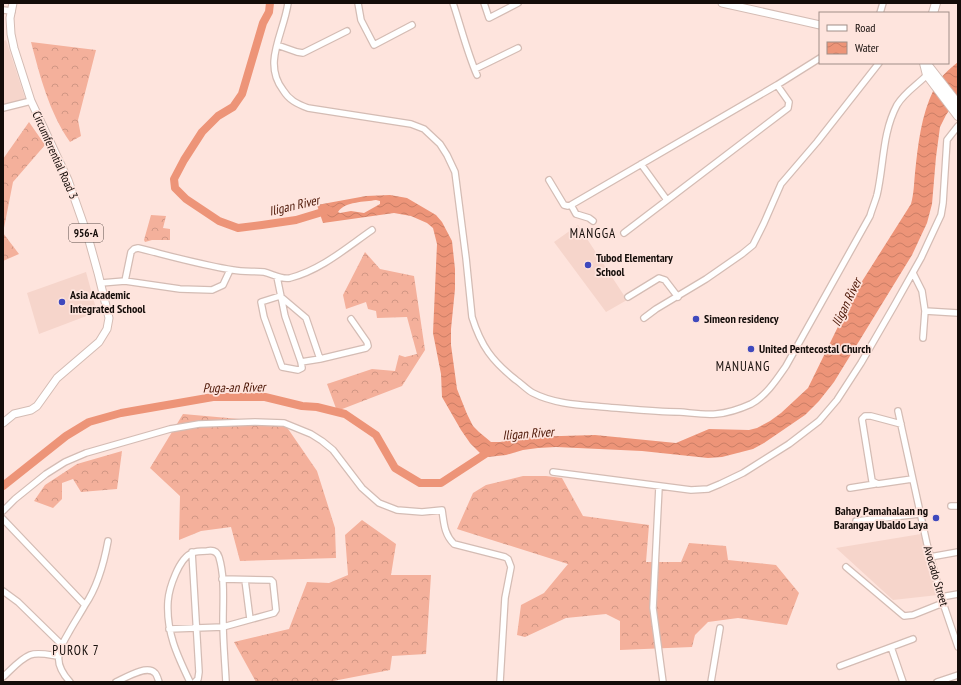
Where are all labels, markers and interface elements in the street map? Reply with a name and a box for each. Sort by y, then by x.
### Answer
legend [819,12,949,64]
text: Road [855,20,875,35]
text: Water [855,40,880,55]
street label: Circumferential Road 3 [29,109,82,201]
water label: Iligan River [267,191,323,220]
road number: 956-A [69,224,103,242]
district label: MANGGA [570,225,616,242]
place label: Tubod Elementary School [596,250,673,279]
marker: Tubod Elementary School [583,260,593,270]
water label: Iligan River [828,273,866,329]
place label: Asia Academic Integrated School [69,287,146,316]
marker: Asia Academic Integrated School [57,297,67,307]
place label: Simeon residency [704,311,779,326]
marker: Simeon residency [691,314,701,324]
place label: United Pentecostal Church [759,341,871,356]
marker: United Pentecostal Church [746,344,756,354]
district label: MANUANG [716,358,770,375]
water label: Puga-an River [203,378,268,397]
water label: Iligan River [502,423,557,444]
place label: Bahay Pamahalaan ng Barangay Ubaldo Laya [834,503,928,532]
marker: Bahay Pamahalaan ng Barangay Ubaldo Laya [931,513,941,523]
street label: Avocado Street [921,544,952,608]
district label: PUROK 7 [52,642,100,659]

